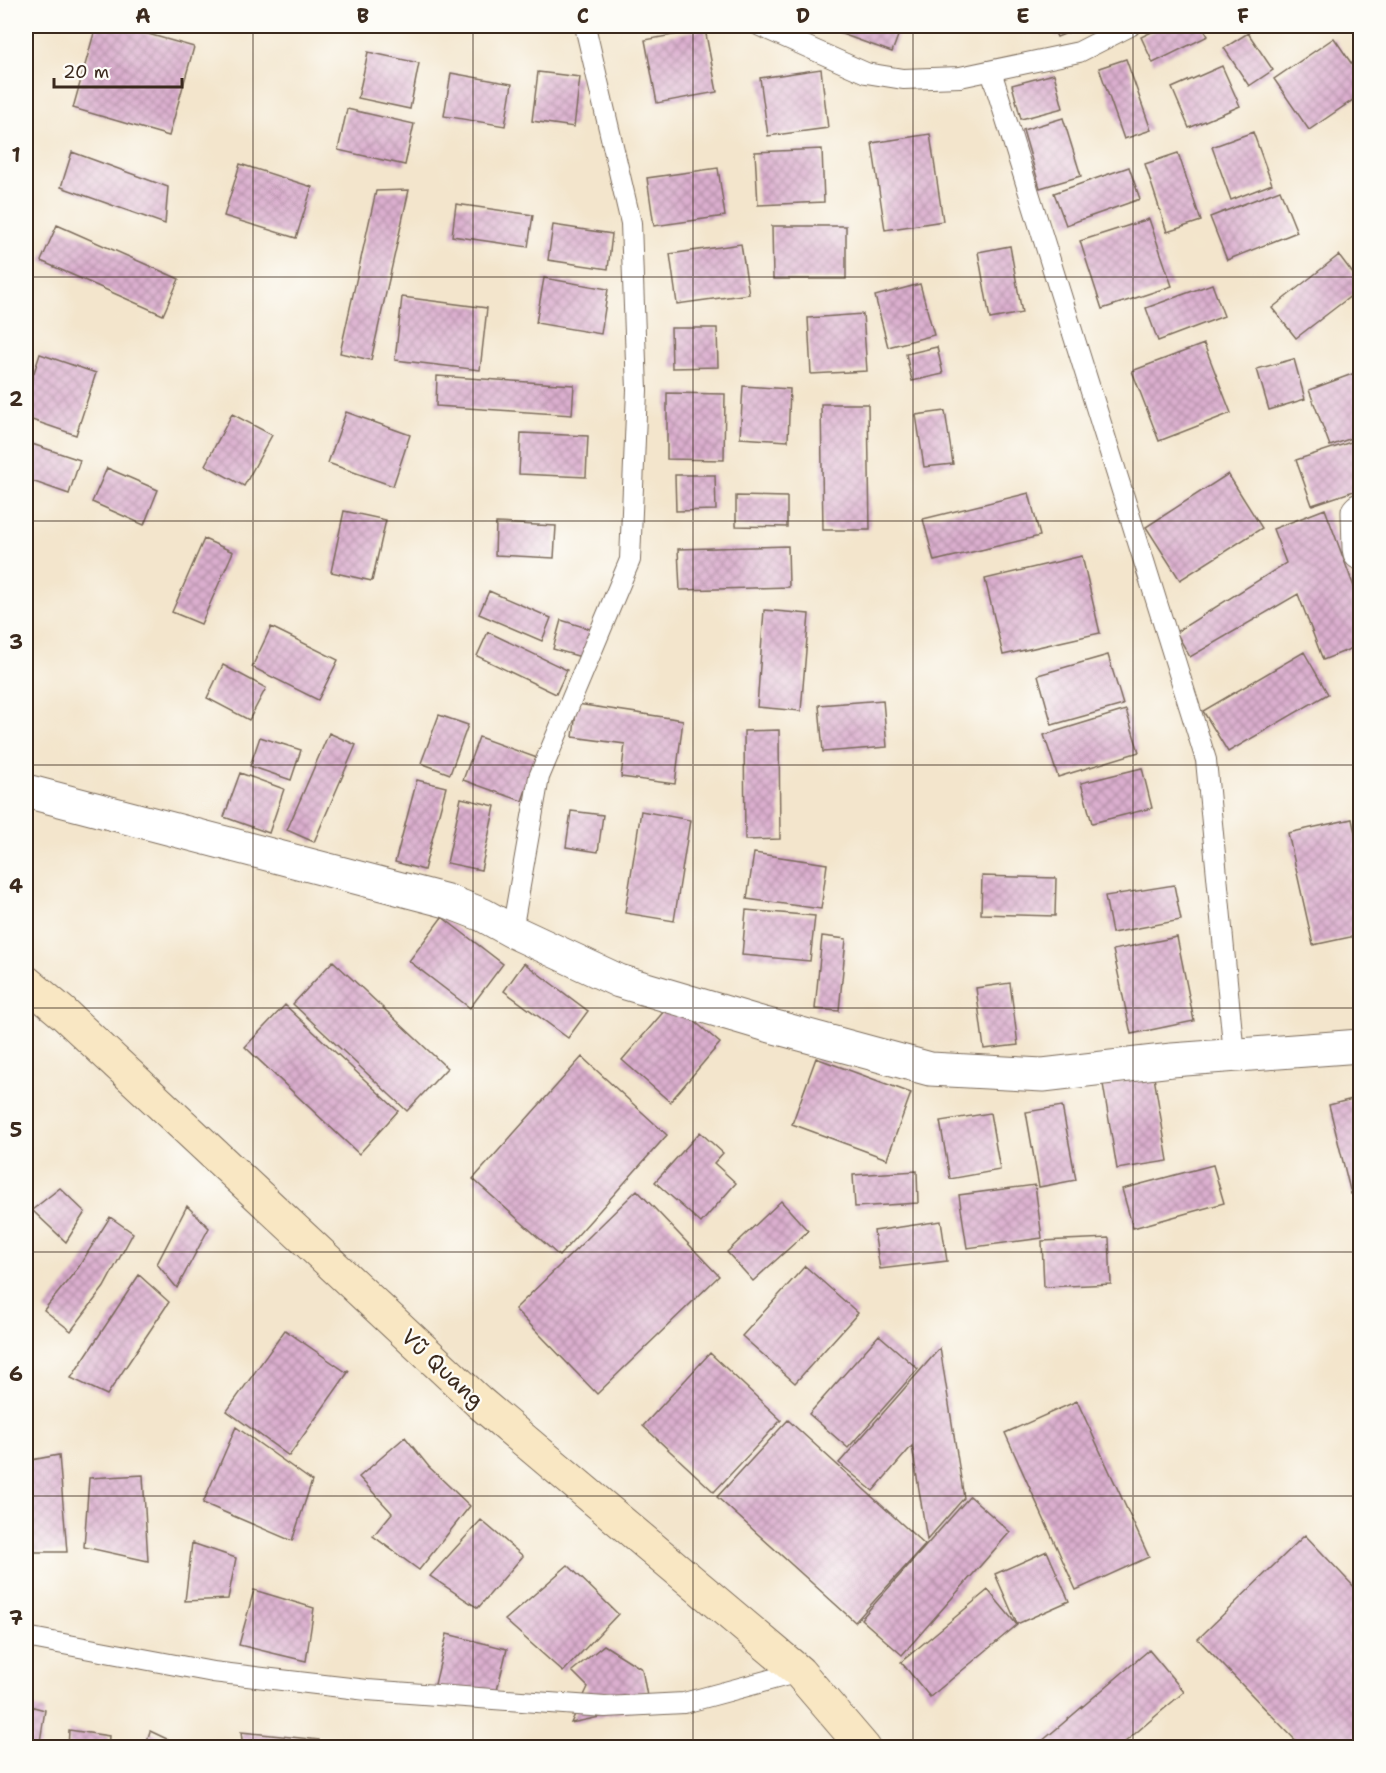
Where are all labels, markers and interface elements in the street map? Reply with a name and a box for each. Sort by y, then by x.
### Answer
text: A [135,3,151,29]
text: B [357,3,369,29]
text: C [577,3,589,29]
text: D [796,3,810,29]
text: E [1016,3,1030,29]
text: F [1237,3,1249,29]
scale bar [54,51,182,89]
text: 20 m [63,60,109,84]
text: 1 [11,142,21,168]
text: 2 [9,386,23,412]
text: 3 [9,629,23,655]
text: 4 [9,873,23,899]
text: 5 [10,1117,22,1143]
street label: Vũ Quang [395,1322,490,1414]
text: 6 [9,1361,23,1387]
text: 7 [9,1605,23,1631]

